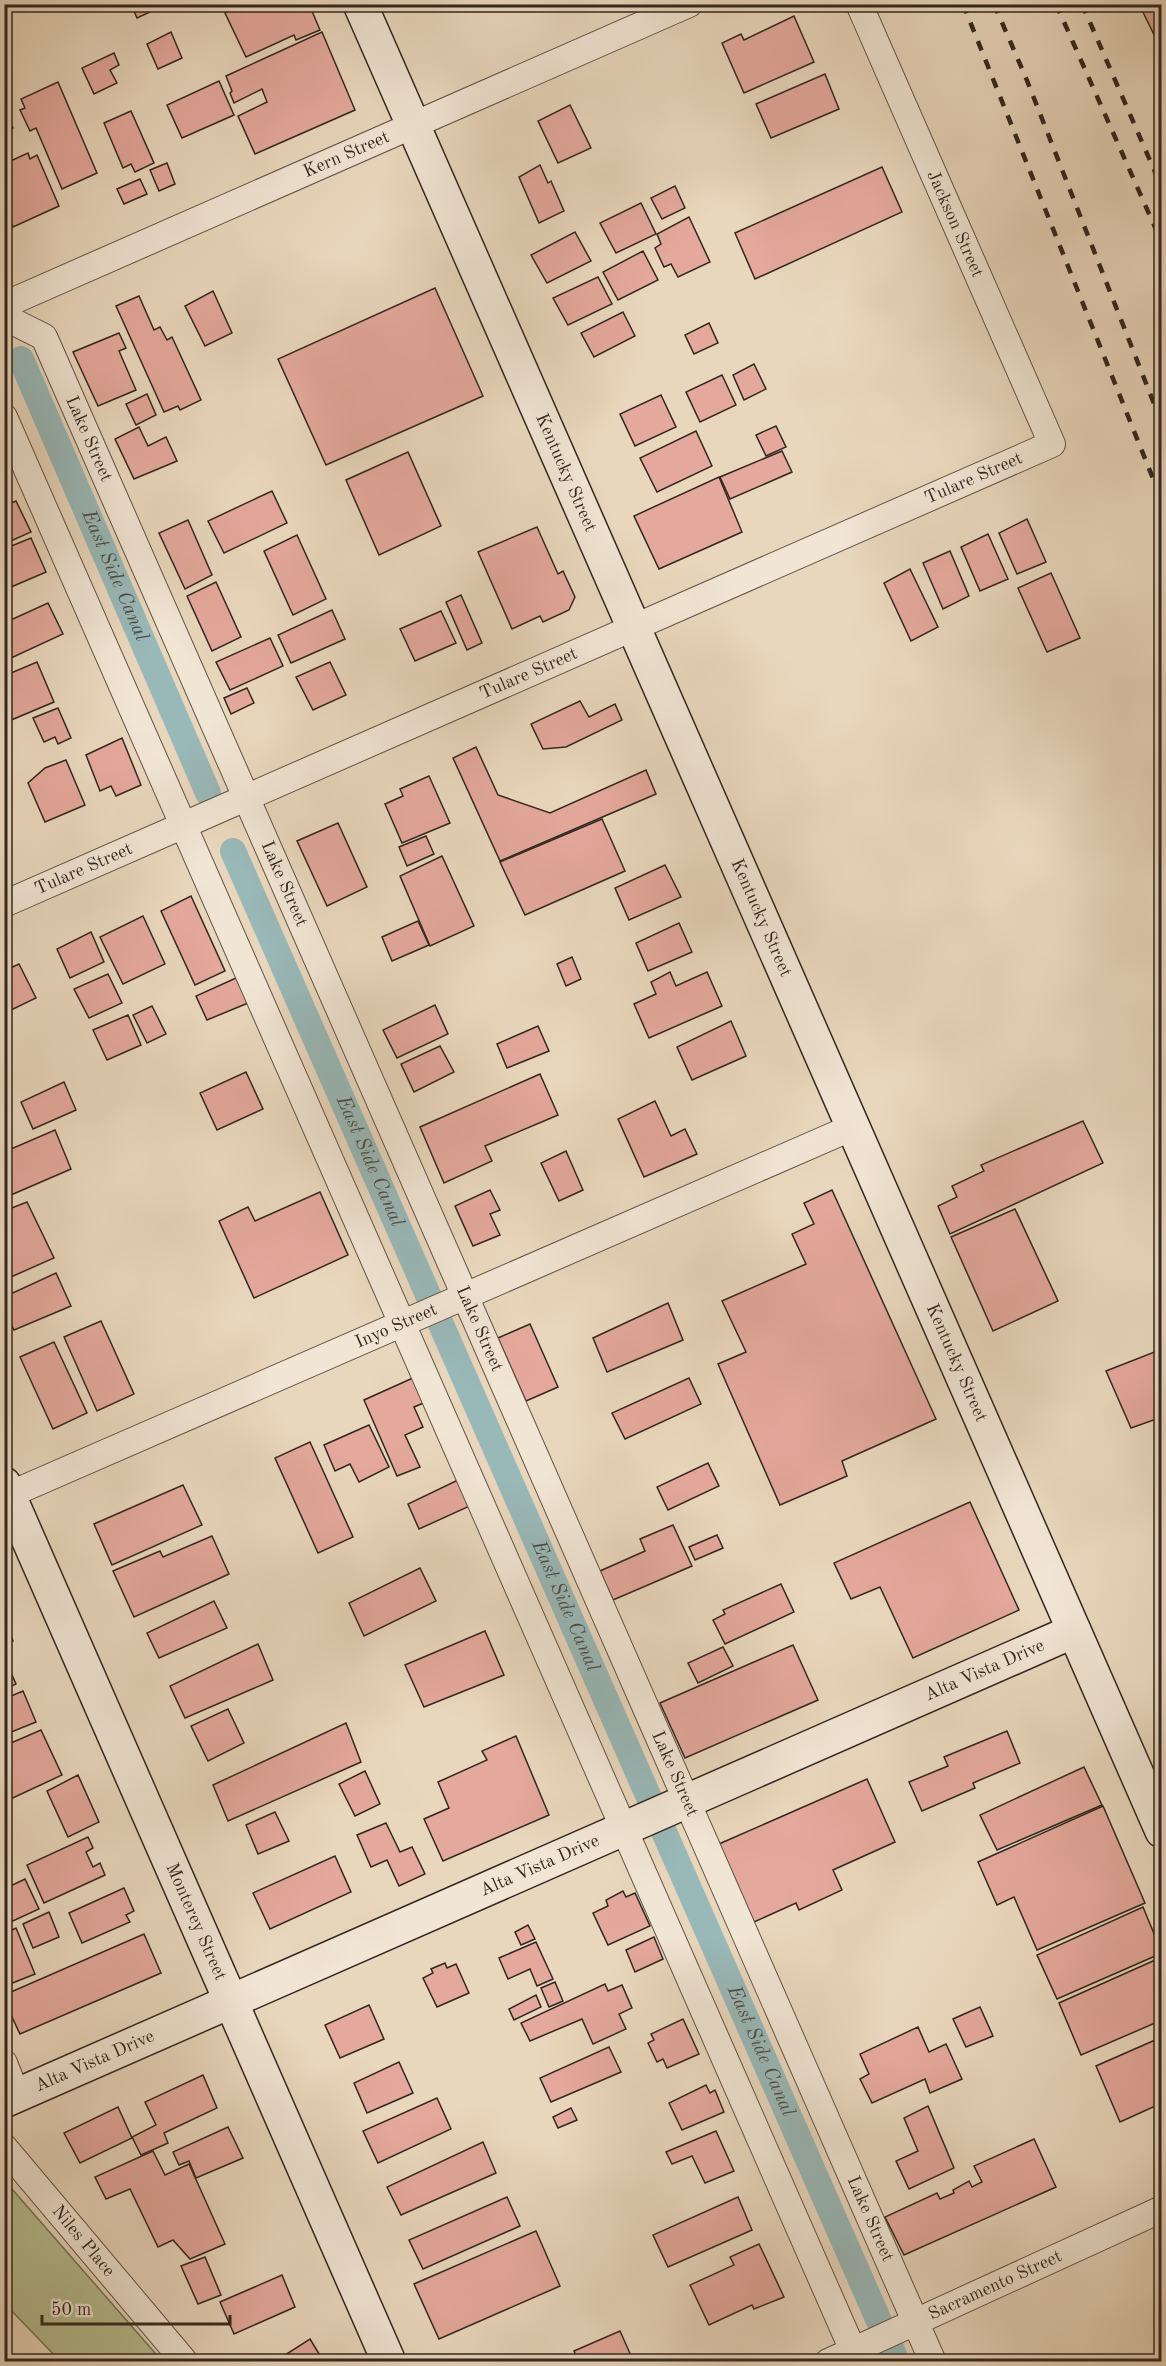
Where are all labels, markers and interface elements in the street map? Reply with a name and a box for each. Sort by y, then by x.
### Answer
street label: Kern Street [301,128,392,181]
street label: Jackson Street [923,168,987,280]
street label: Lake Street [62,393,115,484]
street label: Kentucky Street [532,411,600,535]
street label: Tulare Street [922,449,1025,508]
water label: East Side Canal [77,506,152,645]
street label: Tulare Street [477,644,580,703]
street label: Lake Street [257,838,311,929]
street label: Tulare Street [32,840,135,898]
street label: Kentucky Street [727,856,795,980]
water label: East Side Canal [332,1092,407,1230]
street label: Lake Street [453,1283,506,1374]
street label: Inyo Street [353,1300,440,1352]
street label: Kentucky Street [923,1301,990,1425]
water label: East Side Canal [527,1537,602,1675]
street label: Alta Vista Drive [922,1636,1047,1704]
street label: Lake Street [648,1728,701,1819]
street label: Alta Vista Drive [477,1832,602,1900]
street label: Monterey Street [162,1860,230,1983]
water label: East Side Canal [723,1982,798,2120]
street label: Alta Vista Drive [32,2027,157,2095]
street label: Lake Street [844,2173,897,2264]
street label: Niles Place [48,2202,118,2280]
street label: Sacramento Street [926,2247,1065,2324]
scale bar [42,2288,230,2326]
text: 50 m [51,2301,91,2319]

